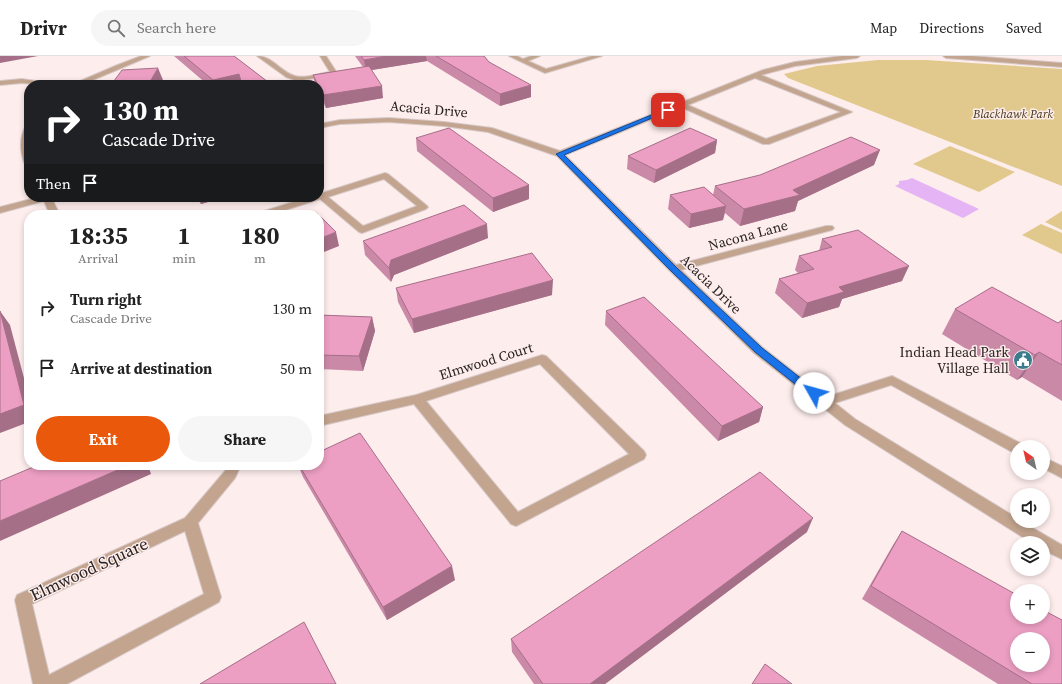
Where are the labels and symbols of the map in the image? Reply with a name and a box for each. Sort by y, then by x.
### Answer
pin [651,93,685,127]
street label: Acacia Drive [389,96,469,122]
park label: Blackhawk Park [972,106,1053,122]
street label: Nacona Lane [706,215,790,255]
street label: Acacia Drive [676,250,746,318]
street label: Elmwood Court [437,337,536,385]
place label: Indian Head Park Village Hall [900,342,1009,378]
public building icon: Indian Head Park Village Hall [1012,349,1034,371]
position arrow [793,372,835,414]
north arrow [1010,440,1050,480]
street label: Elmwood Square [26,531,152,607]

